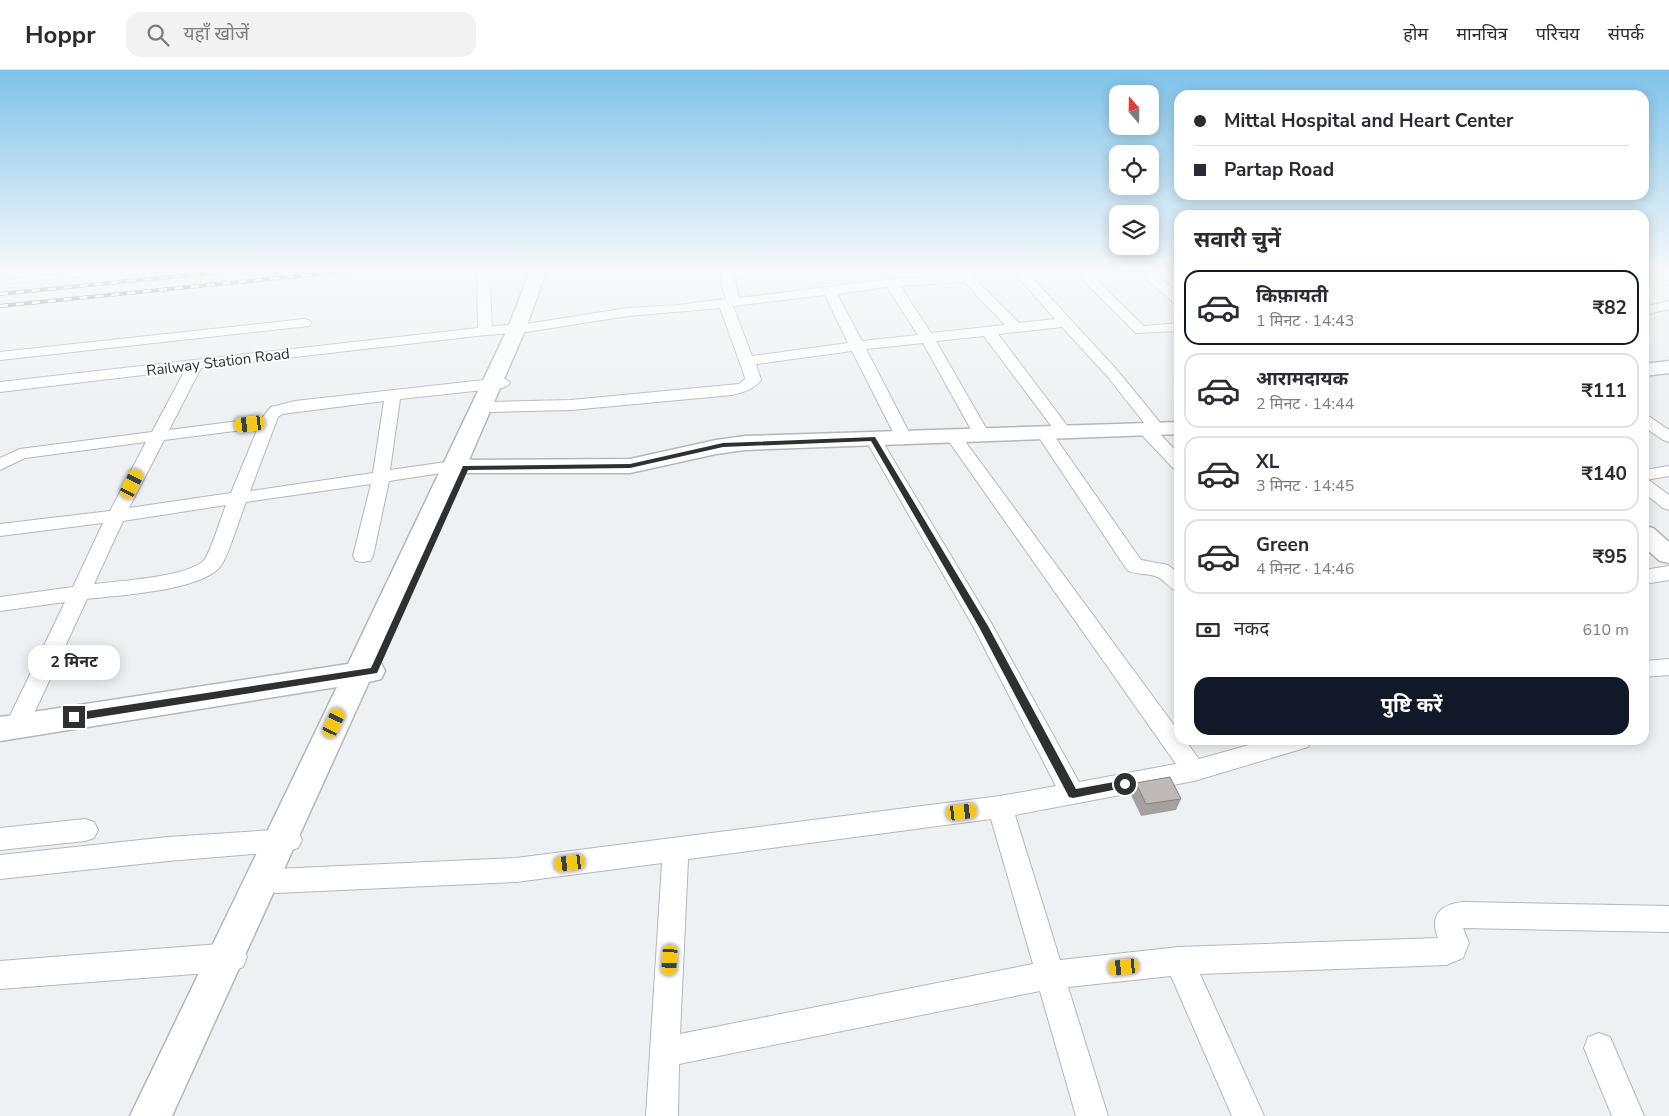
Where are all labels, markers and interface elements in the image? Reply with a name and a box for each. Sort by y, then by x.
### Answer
search box [126,12,476,57]
text: Hoppr [25,19,96,51]
icon: search [144,21,172,49]
text: यहाँ खोजें [184,21,249,47]
text: होम [1403,22,1428,46]
text: मानचित्र [1456,22,1508,46]
text: परिचय [1536,22,1580,46]
text: संपर्क [1608,22,1644,46]
north arrow [1109,85,1159,135]
map controls [1109,85,1159,255]
text: Mittal Hospital and Heart Center [1224,108,1513,134]
button: locate [1109,145,1159,195]
text: Partap Road [1224,157,1334,183]
button: layers [1109,205,1159,255]
text: सवारी चुनें [1194,225,1281,255]
text: किफ़ायती [1256,283,1328,309]
icon: car [1196,285,1241,330]
text: ₹82 [1593,295,1627,321]
text: 1 मिनट · 14:43 [1256,310,1354,332]
street label: Railway Station Road [145,343,291,381]
text: आरामदायक [1256,366,1348,392]
icon: car [1196,368,1241,413]
text: ₹111 [1581,378,1627,404]
text: 2 मिनट · 14:44 [1256,393,1354,415]
car [234,415,265,433]
text: XL [1256,449,1279,475]
icon: car [1196,451,1241,496]
text: ₹140 [1581,461,1627,487]
car [118,467,145,501]
text: 3 मिनट · 14:45 [1256,475,1354,497]
text: Green [1256,532,1309,558]
icon: car [1196,534,1241,579]
text: ₹95 [1593,544,1627,570]
text: 4 मिनट · 14:46 [1256,558,1354,580]
icon: cash [1194,616,1222,644]
text: नकद [1234,616,1269,642]
text: 610 m [1582,619,1629,641]
callout: 2 मिनट [28,644,120,680]
text: 2 मिनट [50,651,98,673]
button: पुष्टि करें [1194,677,1629,735]
route end [63,706,85,728]
car [320,706,347,740]
route start [1114,773,1136,795]
car [946,803,977,821]
car [554,854,585,872]
car [661,945,678,975]
car [1108,958,1139,976]

